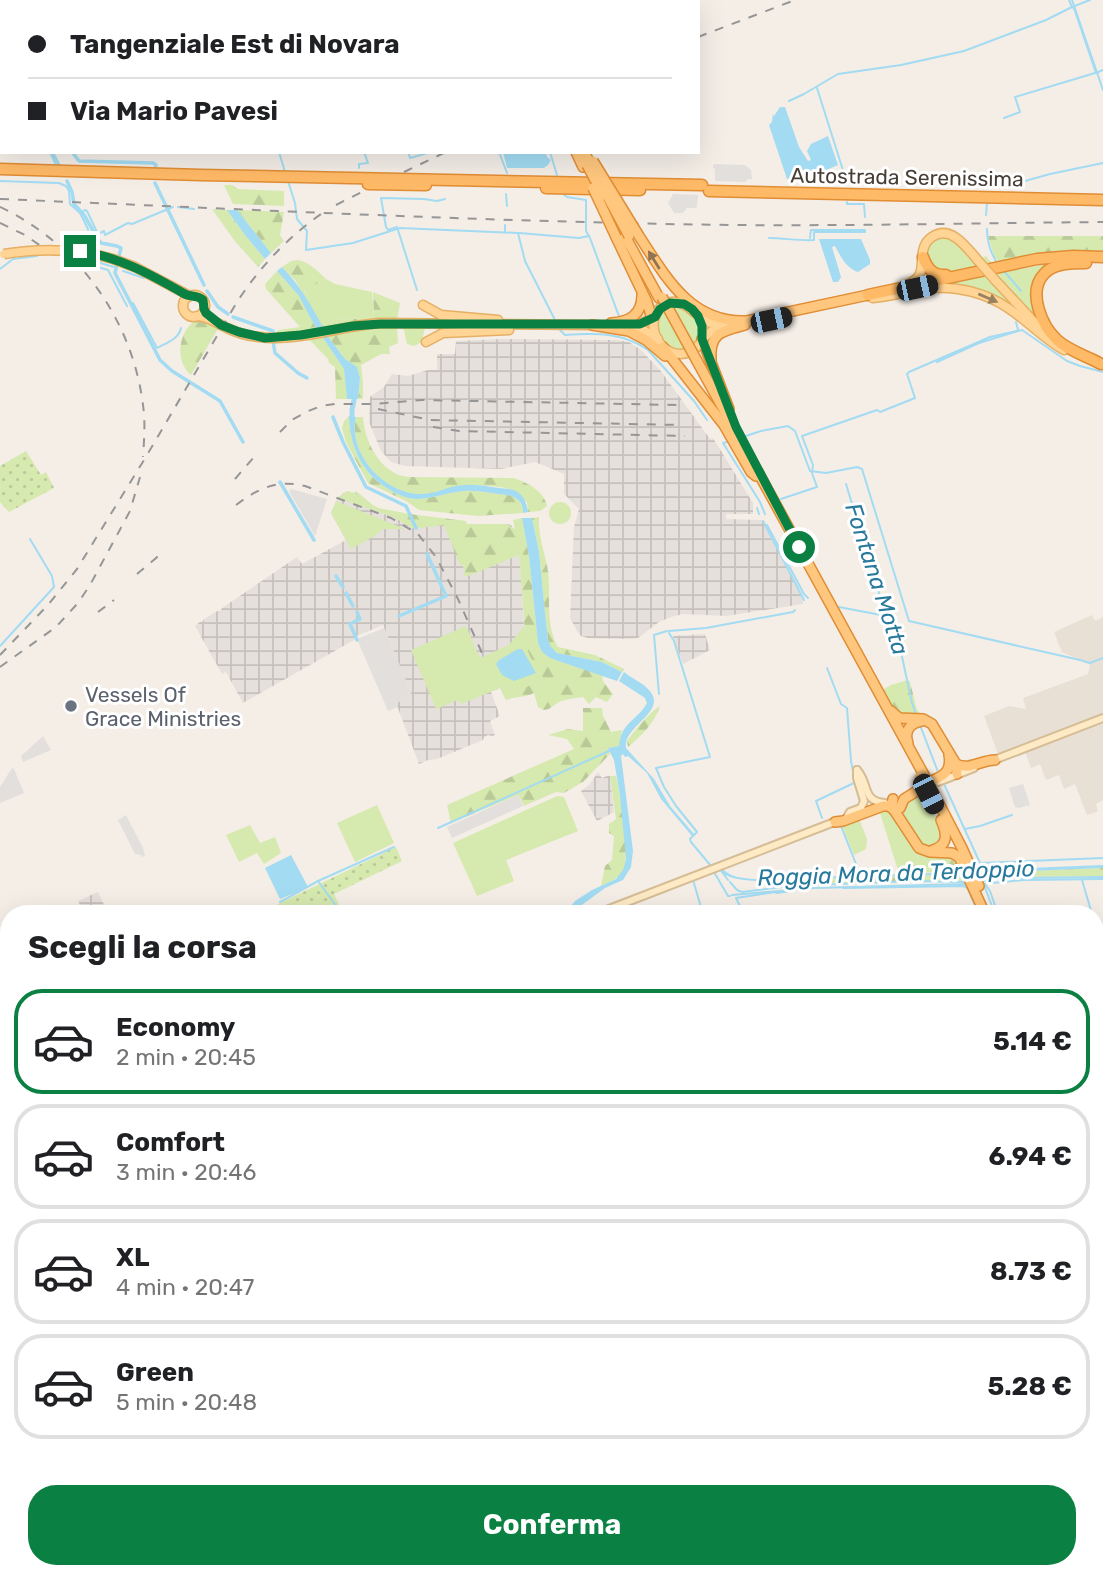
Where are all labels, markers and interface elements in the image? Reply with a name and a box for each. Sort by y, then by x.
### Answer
text: Tangenziale Est di Novara [70,29,400,60]
text: Via Mario Pavesi [70,96,278,127]
street label: Autostrada Serenissima [790,162,1024,192]
route end [64,235,96,267]
one-way arrow [648,250,661,269]
car [895,273,940,303]
one-way arrow [978,292,998,304]
car [749,305,794,335]
water label: Fontana Motta [839,499,915,659]
route start [783,531,815,563]
place label: Vessels Of Grace Ministries [85,682,241,731]
marker: Vessels Of Grace Ministries [63,698,79,714]
car [910,771,947,817]
water label: Roggia Mora da Terdoppio [757,854,1035,892]
text: Scegli la corsa [28,928,257,966]
icon: car [32,1010,95,1073]
text: Economy [116,1012,235,1043]
text: 5.14 € [993,1026,1072,1057]
text: 2 min · 20:45 [116,1043,256,1071]
icon: car [32,1125,95,1188]
text: Comfort [116,1127,225,1158]
text: 6.94 € [989,1141,1072,1172]
text: 3 min · 20:46 [116,1158,256,1186]
icon: car [32,1240,95,1303]
text: XL [116,1242,149,1273]
text: 8.73 € [990,1256,1072,1287]
text: 4 min · 20:47 [116,1273,254,1301]
icon: car [32,1355,95,1418]
text: Green [116,1357,194,1388]
text: 5.28 € [987,1371,1072,1402]
text: 5 min · 20:48 [116,1388,257,1416]
button: Conferma [28,1485,1076,1565]

